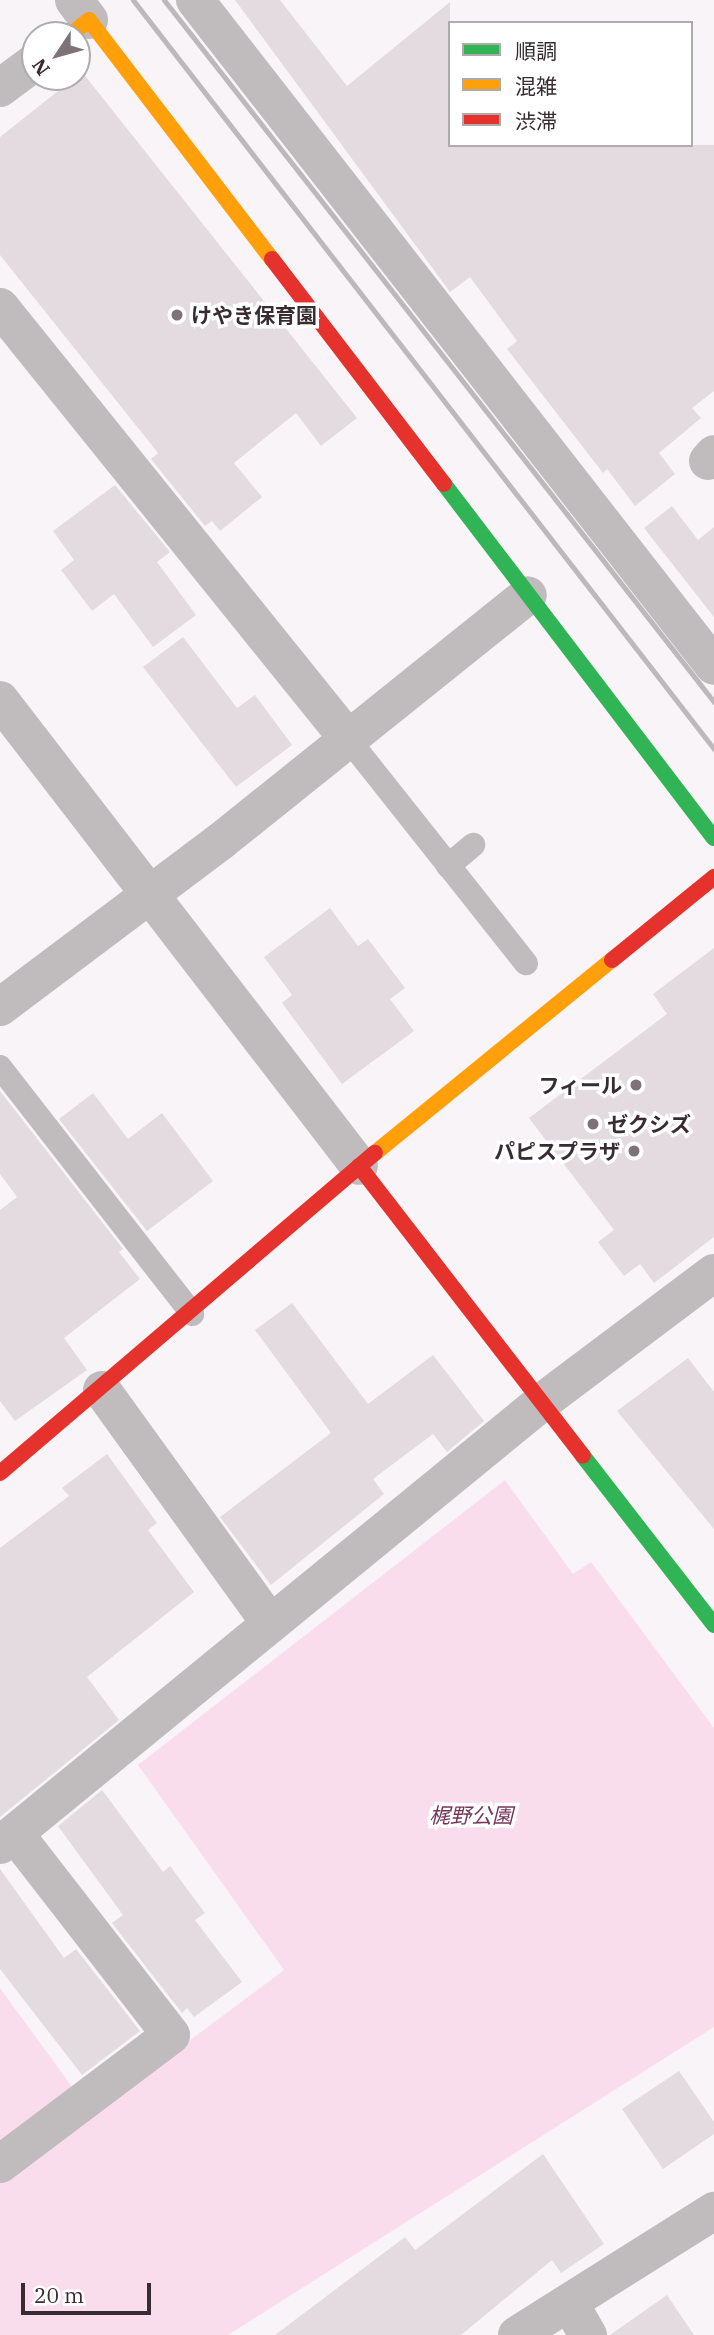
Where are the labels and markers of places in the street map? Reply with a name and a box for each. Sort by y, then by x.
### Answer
place label: けやき保育園 [191,302,317,328]
marker: けやき保育園 [169,307,185,323]
place label: フィール [538,1072,622,1098]
marker: フィール [628,1077,644,1093]
place label: ゼクシズ [607,1111,691,1137]
marker: ゼクシズ [585,1116,601,1132]
place label: パピスプラザ [494,1138,620,1164]
marker: パピスプラザ [626,1143,642,1159]

